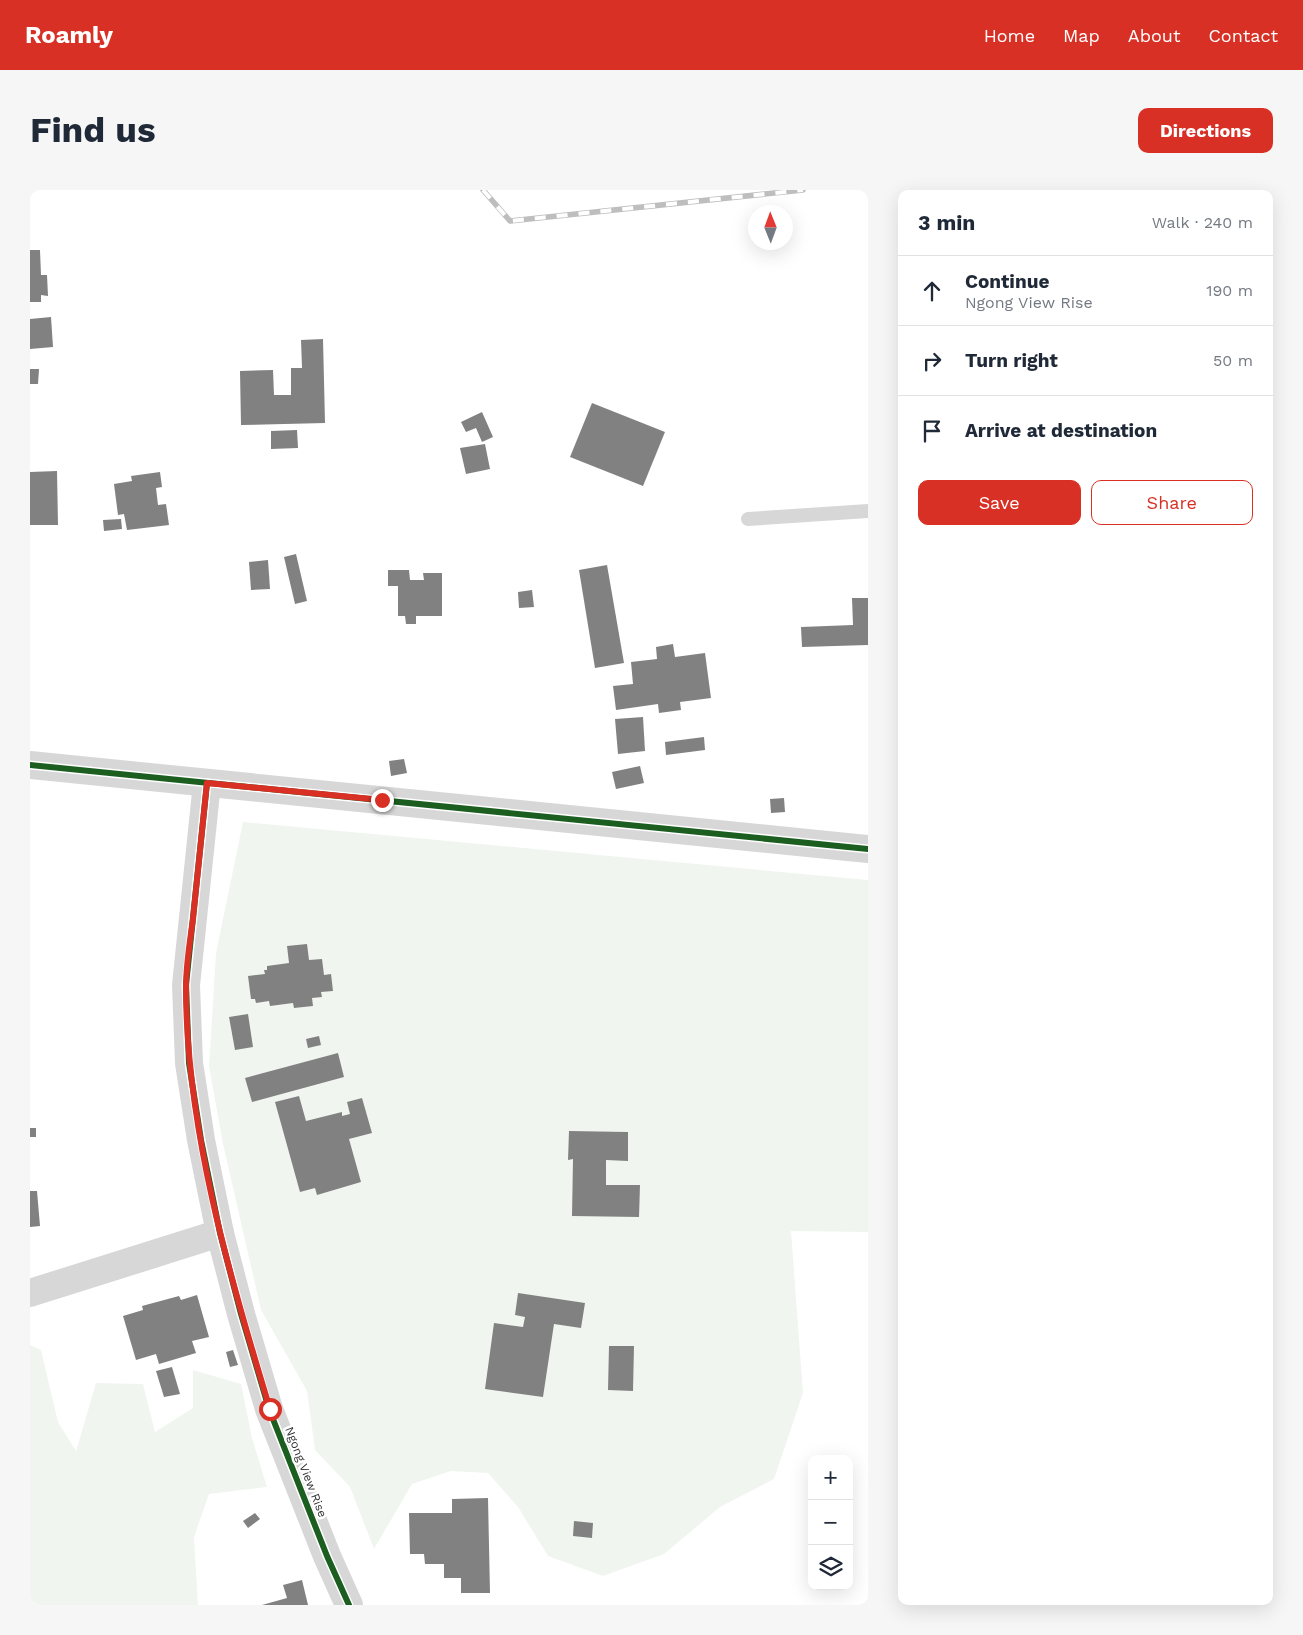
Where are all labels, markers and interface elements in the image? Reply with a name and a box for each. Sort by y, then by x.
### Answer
text: Roamly [25,21,113,49]
text: Home [984,25,1035,46]
text: Map [1063,25,1100,46]
text: About [1128,25,1180,46]
text: Contact [1208,25,1278,46]
button: Directions [1138,108,1273,153]
text: Find us [30,109,156,151]
north arrow [748,205,793,250]
text: 3 min [918,210,975,235]
text: Walk · 240 m [1152,213,1253,232]
text: Continue [965,270,1049,293]
icon: ahead [918,277,946,305]
text: 190 m [1206,281,1253,300]
text: Ngong View Rise [965,293,1093,312]
icon: right [918,347,946,375]
text: Turn right [965,349,1058,372]
text: 50 m [1213,351,1253,370]
icon: arrive [918,417,946,445]
text: Arrive at destination [965,419,1157,442]
button: Save [918,480,1081,525]
button: Share [1091,480,1253,525]
route end [371,789,394,812]
route start [259,1398,282,1421]
street label: Ngong View Rise [282,1425,330,1519]
map controls [808,1455,853,1590]
button: + [808,1455,853,1500]
button: − [808,1500,853,1545]
button: layers [808,1545,853,1590]

